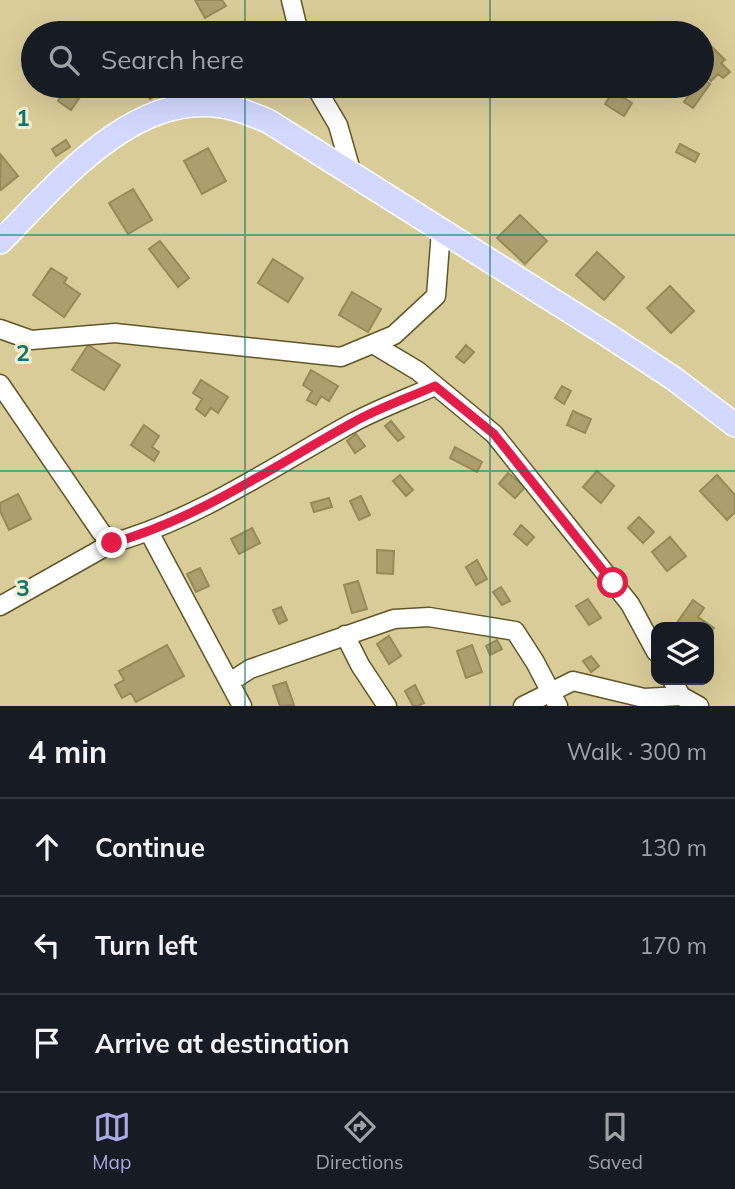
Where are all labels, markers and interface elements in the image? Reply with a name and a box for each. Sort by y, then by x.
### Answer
search box [21,21,714,98]
icon: search [45,41,83,79]
text: Search here [101,43,244,76]
text: 1 [16,103,30,132]
text: 2 [16,338,30,367]
route end [96,527,127,558]
route start [597,567,628,598]
text: 3 [16,573,30,602]
map controls [651,622,714,685]
button: layers [651,622,714,685]
text: 4 min [28,733,107,771]
text: Walk · 300 m [567,737,707,766]
icon: ahead [28,828,66,866]
text: Continue [95,831,205,864]
text: 130 m [639,833,707,862]
icon: left [28,926,66,964]
text: Turn left [95,929,197,962]
text: 170 m [639,931,707,960]
icon: arrive [28,1024,66,1062]
text: Arrive at destination [95,1027,350,1060]
tab: Map [92,1108,131,1174]
tab: Directions [316,1108,404,1174]
tab: Saved [588,1108,643,1174]

